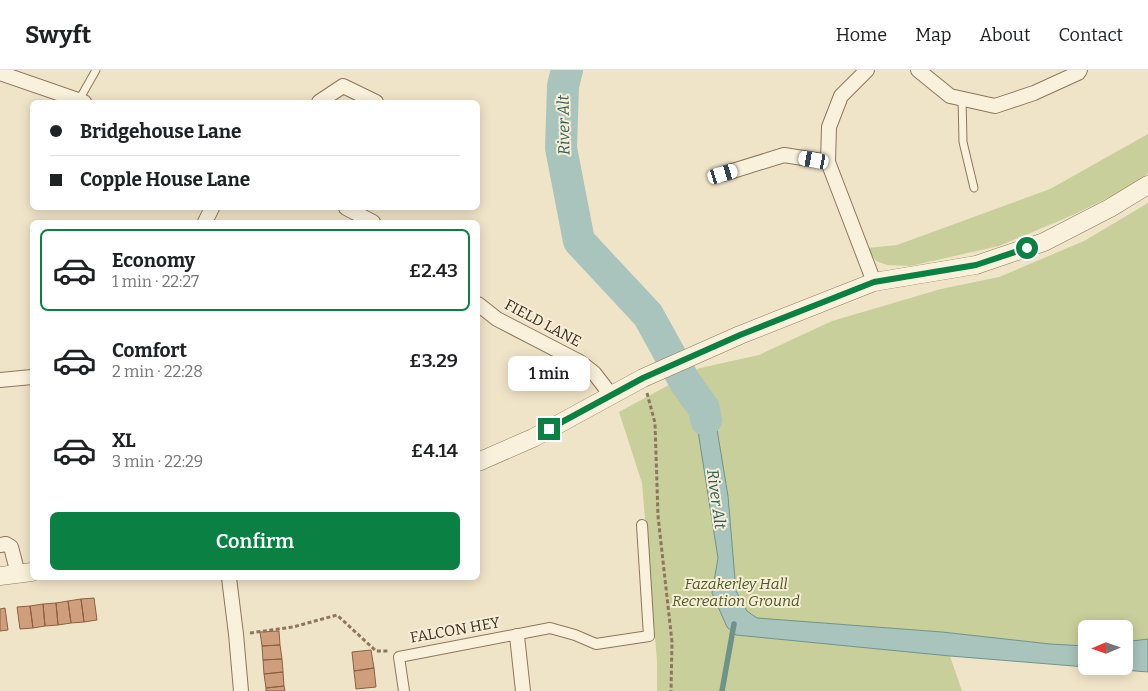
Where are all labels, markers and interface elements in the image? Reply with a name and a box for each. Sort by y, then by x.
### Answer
text: Swyft [25,21,91,49]
text: Home [836,24,887,46]
text: Map [915,24,951,46]
text: About [979,24,1030,46]
text: Contact [1058,24,1123,46]
water label: River Alt [553,94,574,155]
text: Bridgehouse Lane [80,120,241,143]
car [797,150,830,170]
car [706,162,739,186]
text: Copple House Lane [80,168,250,191]
route start [1016,237,1038,259]
icon: car [52,248,97,293]
text: Economy [112,249,195,272]
text: £2.43 [409,259,458,282]
text: 1 min · 22:27 [112,272,199,291]
street label: FIELD LANE [502,295,584,351]
icon: car [52,338,97,383]
text: Comfort [112,339,187,362]
text: £3.29 [409,349,458,372]
callout: 1 min [508,356,590,392]
text: 2 min · 22:28 [112,362,203,381]
text: 1 min [529,364,569,383]
route end [538,418,560,440]
icon: car [52,428,97,473]
text: XL [112,429,136,452]
text: £4.14 [411,439,458,462]
text: 3 min · 22:29 [112,452,203,471]
water label: River Alt [703,468,730,530]
button: Confirm [50,512,460,570]
park label: Fazakerley Hall Recreation Ground [672,575,800,610]
street label: FALCON HEY [408,613,502,647]
north arrow [1078,620,1132,675]
map controls [1078,620,1133,675]

